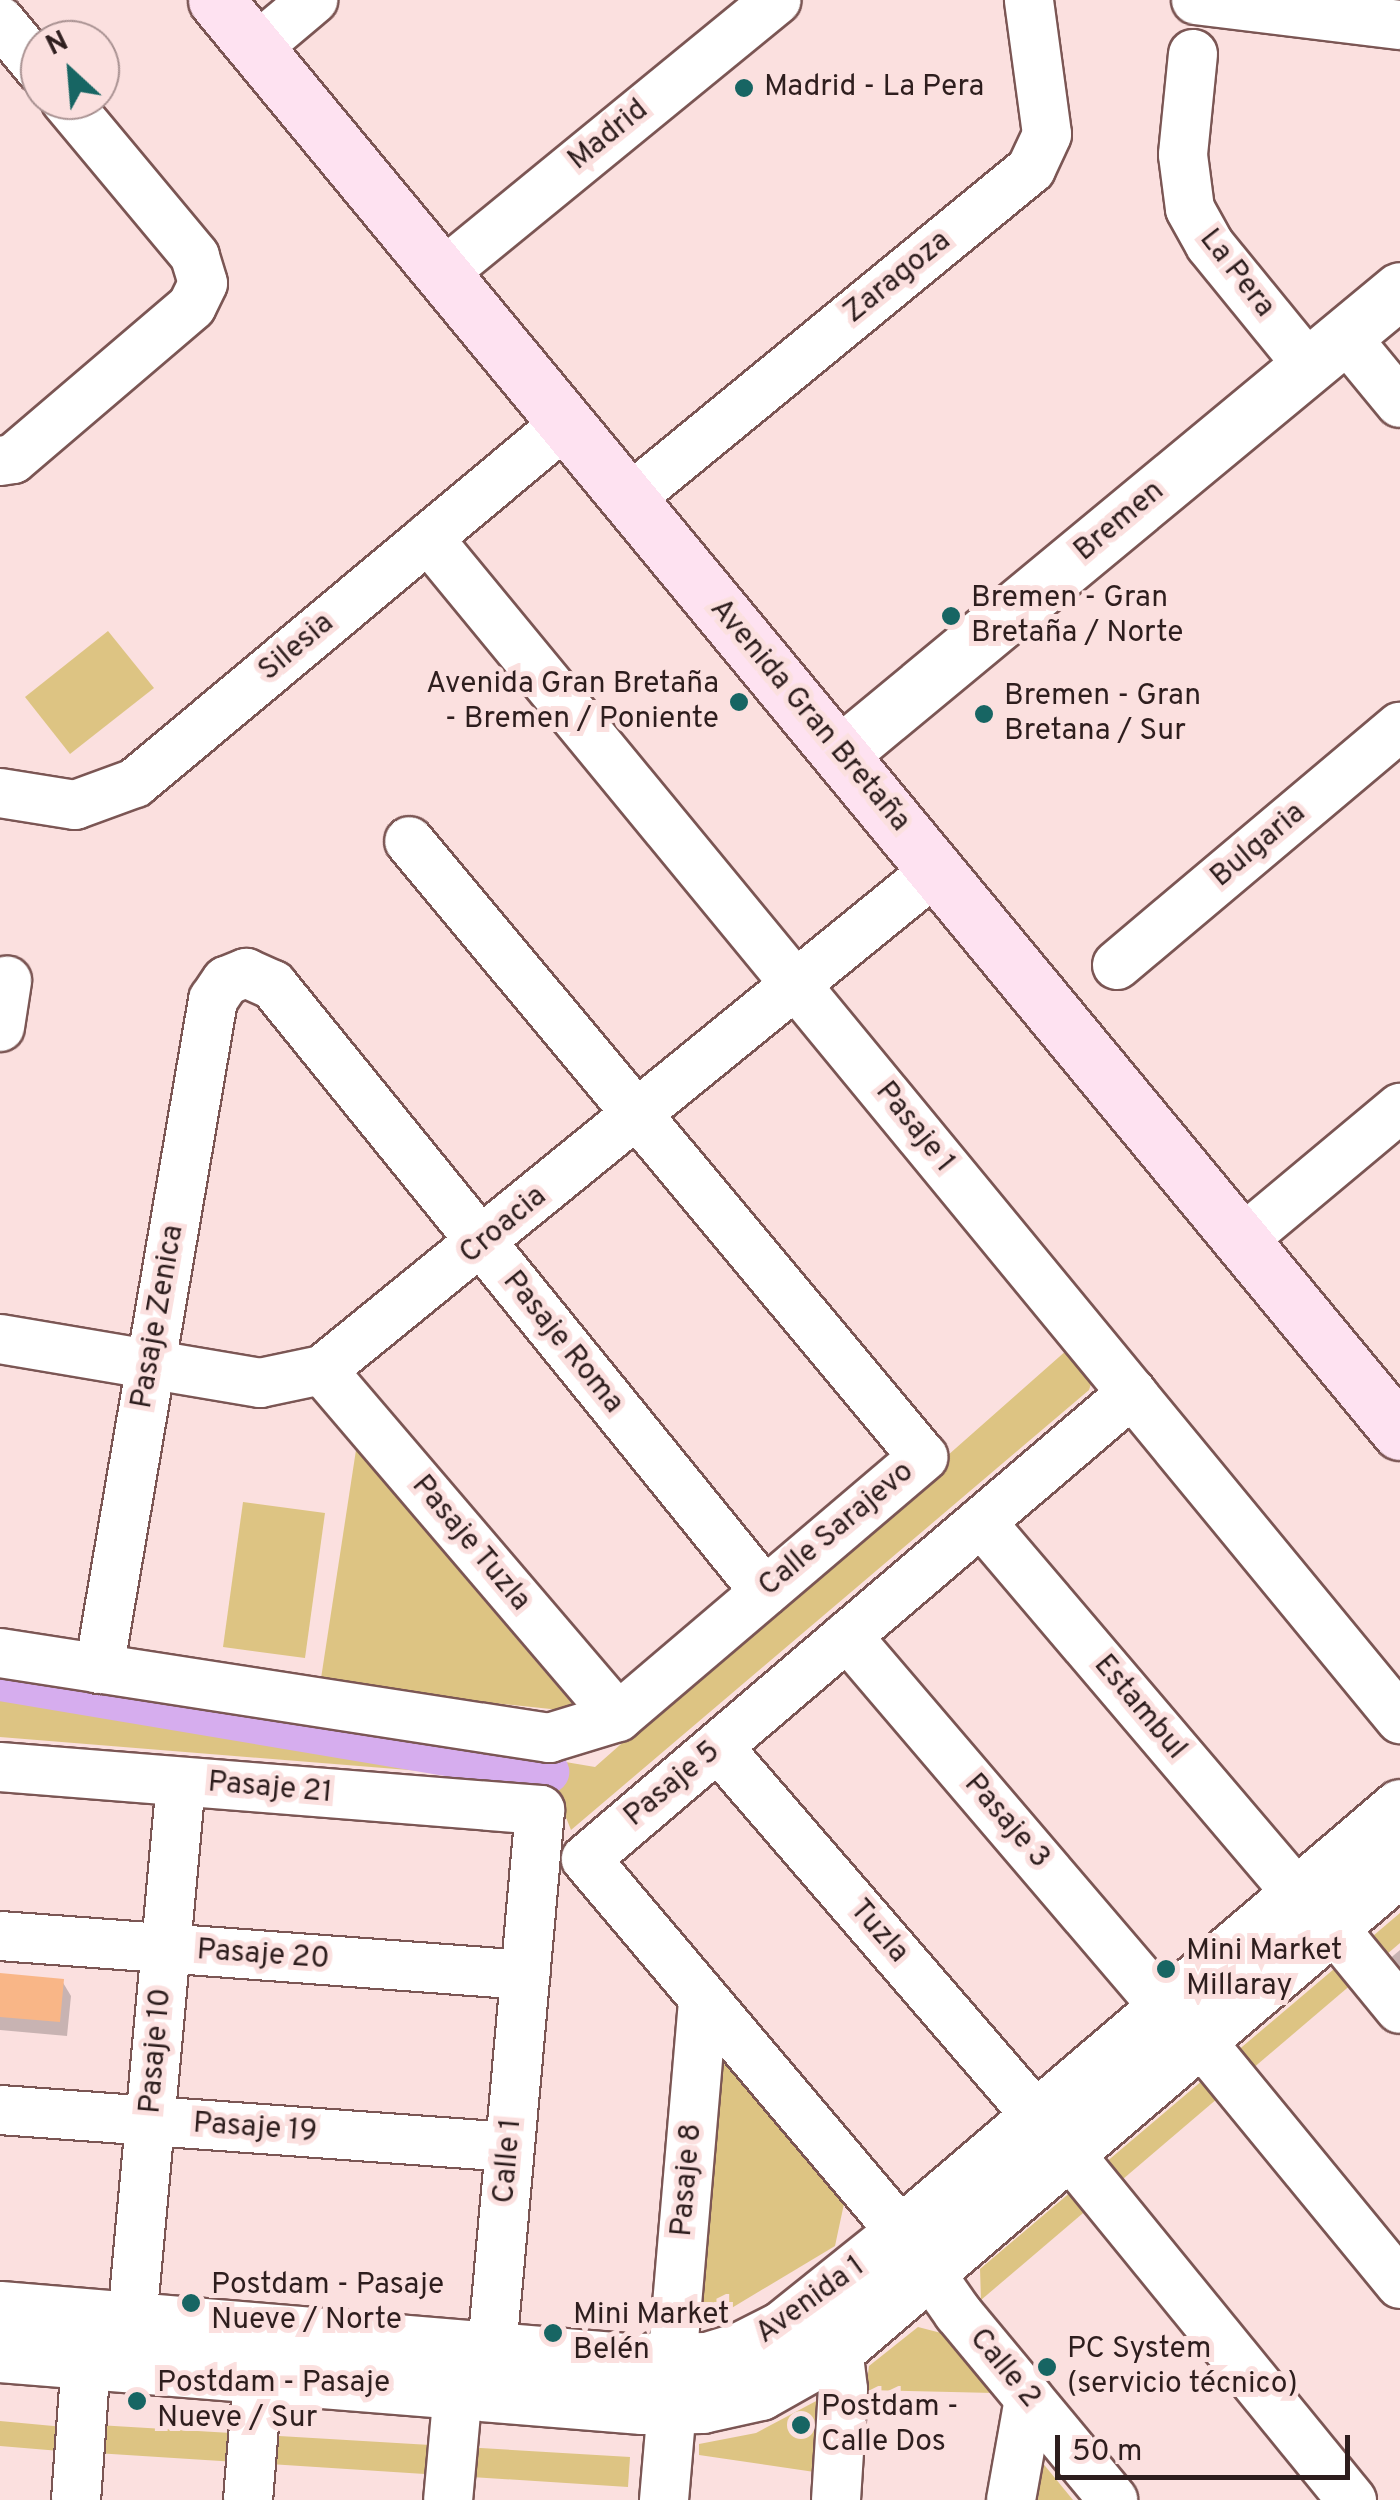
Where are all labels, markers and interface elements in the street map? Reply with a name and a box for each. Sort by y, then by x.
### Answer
north arrow [20,20,120,120]
text: N [41,24,75,65]
place label: Madrid - La Pera [764,70,984,106]
marker: Madrid - La Pera [733,77,755,99]
street label: Madrid [562,93,656,179]
street label: La Pera [1190,223,1282,325]
street label: Zaragoza [837,224,959,332]
street label: Bremen [1068,474,1172,570]
place label: Bremen - Gran Bretaña / Norte [971,581,1183,652]
street label: Avenida Gran Bretaña [701,592,917,840]
marker: Bremen - Gran Bretaña / Norte [940,605,962,627]
street label: Silesia [252,606,342,690]
place label: Avenida Gran Bretaña - Bremen / Poniente [426,667,719,738]
place label: Bremen - Gran Bretana / Sur [1004,679,1201,750]
marker: Avenida Gran Bretaña - Bremen / Poniente [728,691,750,713]
marker: Bremen - Gran Bretana / Sur [973,703,995,725]
street label: Bulgaria [1204,796,1314,896]
street label: Pasaje 1 [866,1075,962,1181]
street label: Croacia [453,1179,555,1273]
street label: Pasaje Zenica [125,1222,193,1412]
street label: Pasaje Roma [494,1265,630,1421]
street label: Calle Sarajevo [752,1455,922,1605]
street label: Pasaje Tuzla [402,1468,538,1620]
street label: Estambul [1085,1648,1193,1768]
street label: Pasaje 5 [618,1735,728,1835]
street label: Pasaje 21 [206,1766,334,1812]
street label: Pasaje 3 [955,1767,1057,1877]
street label: Tuzla [841,1893,915,1971]
street label: Pasaje 20 [195,1933,331,1979]
place label: Mini Market Millaray [1186,1934,1342,2004]
marker: Mini Market Millaray [1155,1958,1177,1980]
street label: Pasaje 10 [134,1987,180,2115]
street label: Pasaje 19 [192,2107,318,2151]
street label: Calle 1 [487,2117,531,2205]
street label: Pasaje 8 [665,2122,711,2238]
street label: Avenida 1 [749,2249,873,2353]
place label: Postdam - Pasaje Nueve / Norte [211,2268,444,2338]
marker: Postdam - Pasaje Nueve / Norte [180,2292,202,2314]
place label: Mini Market Belén [573,2298,729,2368]
marker: Mini Market Belén [542,2322,564,2344]
street label: Calle 2 [960,2322,1048,2416]
place label: PC System (servicio técnico) [1067,2332,1298,2402]
marker: PC System (servicio técnico) [1036,2356,1058,2378]
place label: Postdam - Pasaje Nueve / Sur [157,2366,390,2436]
marker: Postdam - Pasaje Nueve / Sur [126,2390,148,2412]
place label: Postdam - Calle Dos [821,2390,959,2460]
marker: Postdam - Calle Dos [790,2414,812,2436]
scale bar [1060,2415,1355,2477]
text: 50 m [1072,2434,1142,2471]

